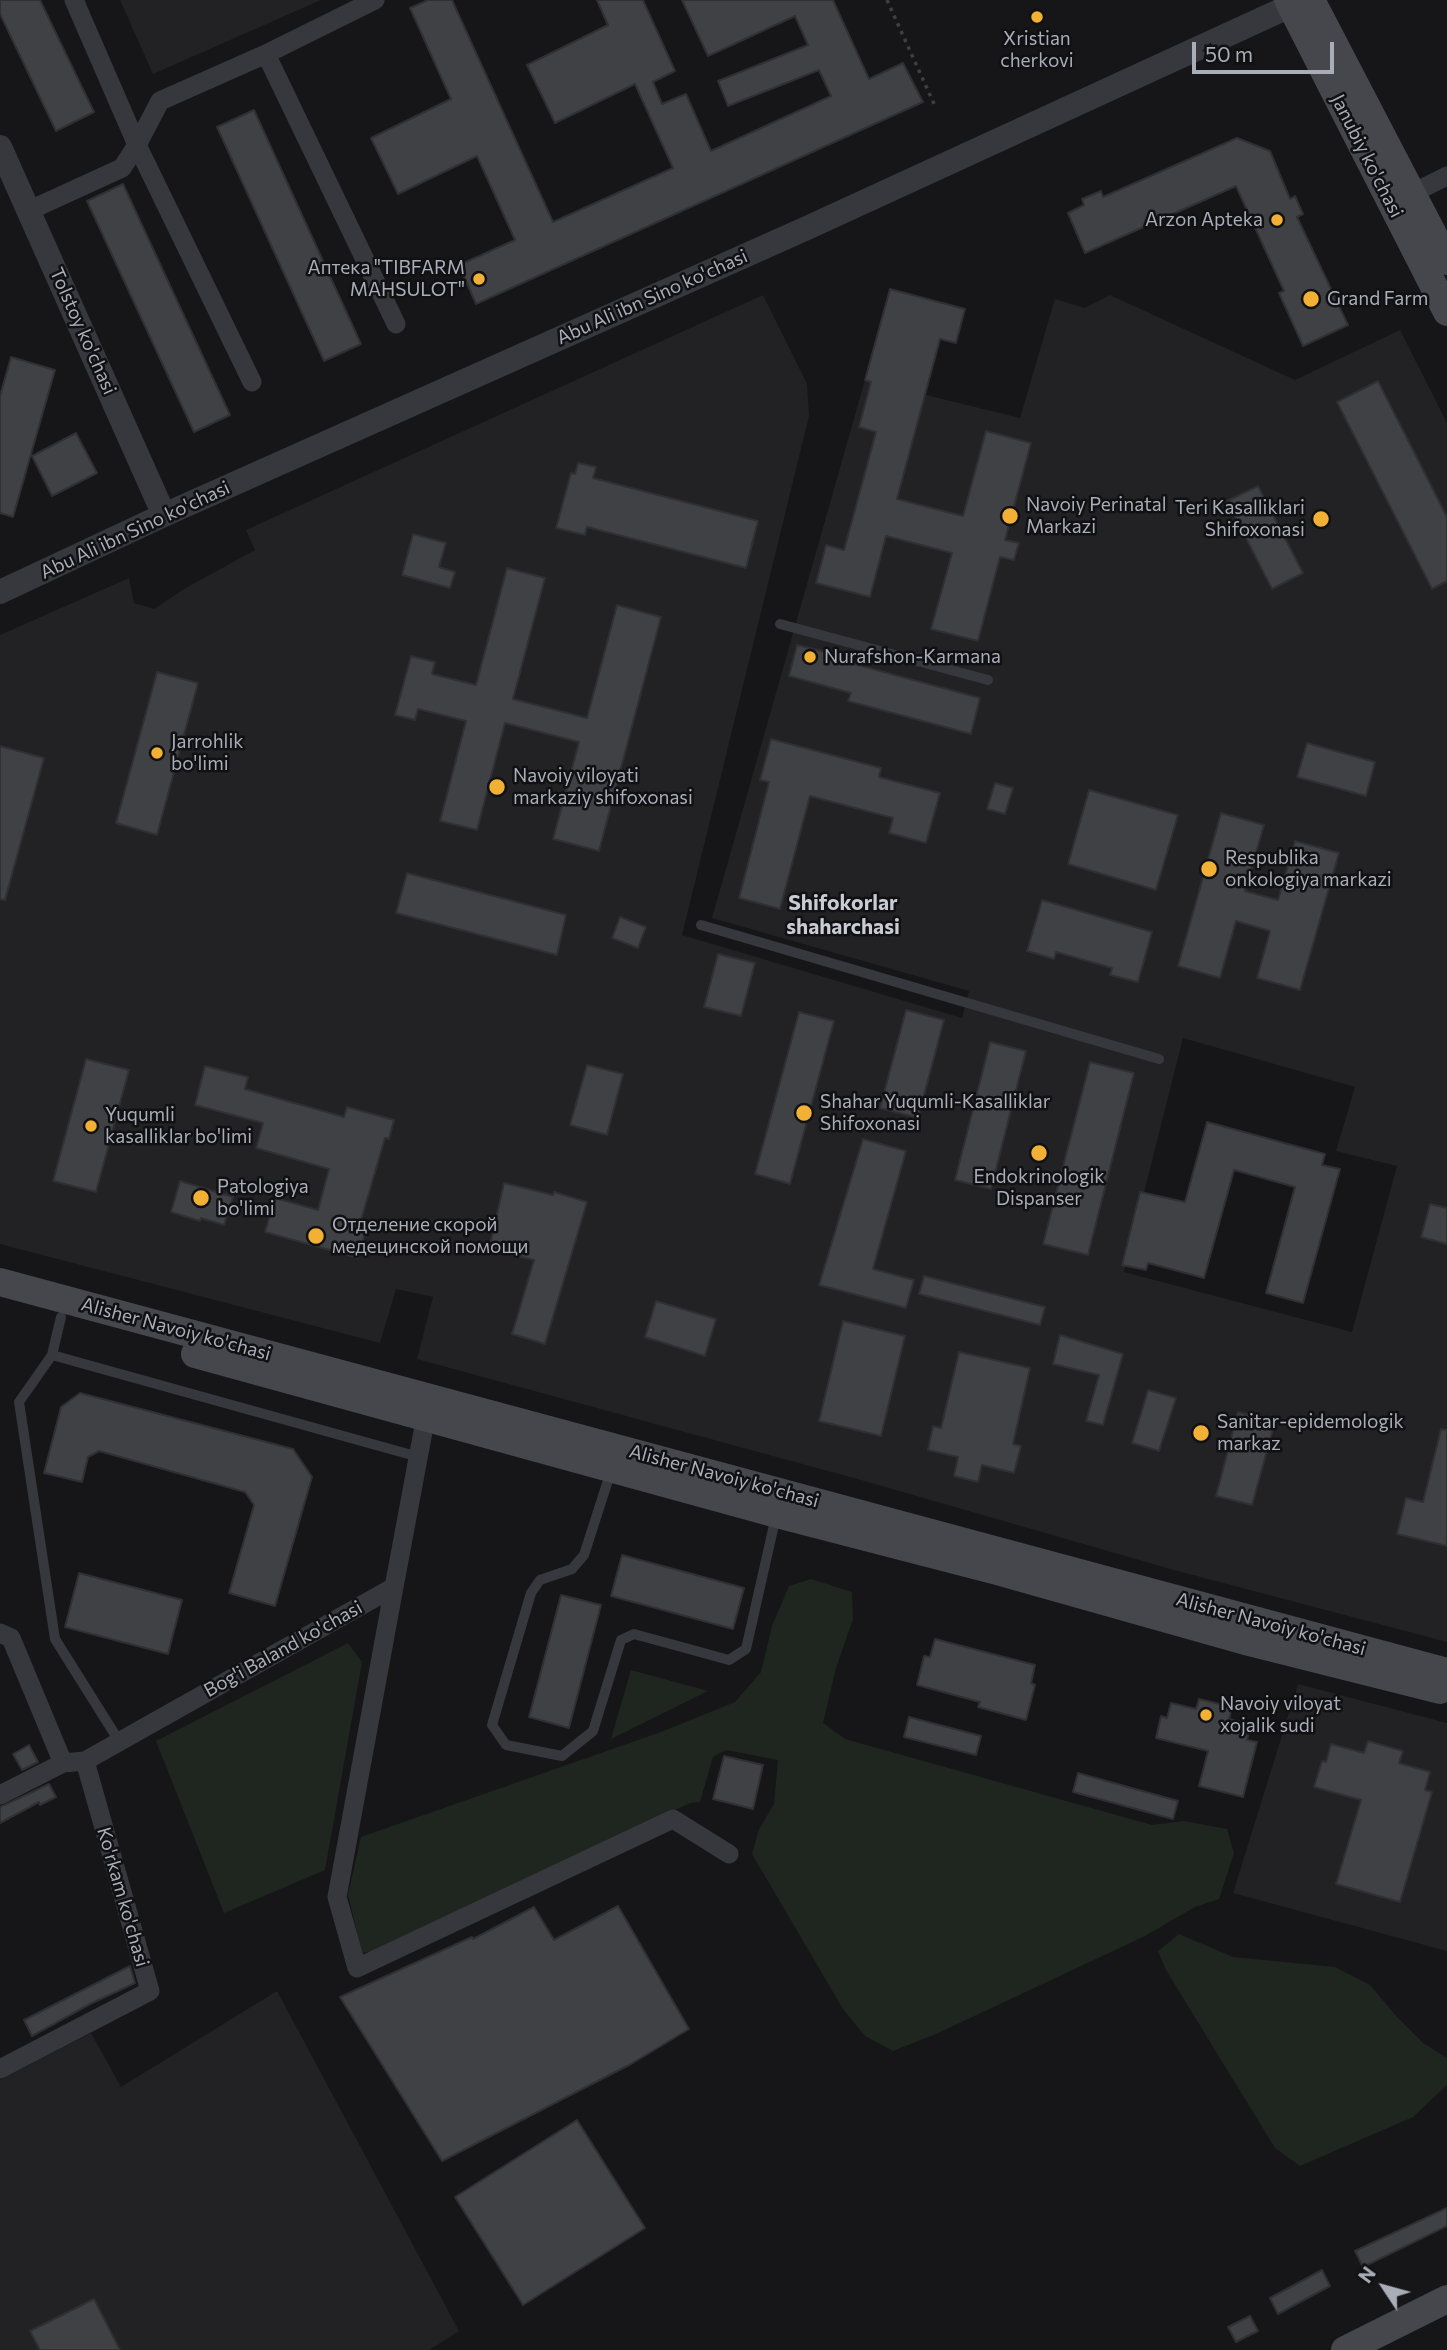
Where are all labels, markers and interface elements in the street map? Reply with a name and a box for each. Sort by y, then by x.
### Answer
marker: Xristian cherkovi [1029,9,1045,25]
place label: Xristian cherkovi [1000,28,1074,72]
scale bar [1195,28,1337,72]
text: 50 m [1205,41,1253,66]
street label: Janubiy ko'chasi [1326,91,1408,221]
place label: Arzon Apteka [1145,209,1263,231]
marker: Arzon Apteka [1269,212,1285,228]
street label: Abu Ali ibn Sino ko'chasi [553,245,751,349]
place label: Аптека "TIBFARM MAHSULOT" [308,257,465,301]
street label: Tolstoy ko'chasi [45,264,121,398]
marker: Аптека "TIBFARM MAHSULOT" [471,271,487,287]
place label: Grand Farm [1327,288,1428,310]
marker: Grand Farm [1301,289,1321,309]
street label: Abu Ali ibn Sino ko'chasi [37,476,233,584]
place label: Navoiy Perinatal Markazi [1026,494,1167,538]
place label: Teri Kasalliklari Shifoxonasi [1175,497,1305,541]
marker: Navoiy Perinatal Markazi [1000,506,1020,526]
marker: Teri Kasalliklari Shifoxonasi [1311,509,1331,529]
place label: Nurafshon-Karmana [824,646,1001,668]
marker: Nurafshon-Karmana [802,649,818,665]
place label: Jarrohlik bo'limi [171,731,244,775]
marker: Jarrohlik bo'limi [149,745,165,761]
place label: Navoiy viloyati markaziy shifoxonasi [513,765,693,809]
marker: Navoiy viloyati markaziy shifoxonasi [487,777,507,797]
place label: Respublika onkologiya markazi [1225,847,1392,891]
marker: Respublika onkologiya markazi [1199,859,1219,879]
district label: Shifokorlar shaharchasi [786,890,900,940]
place label: Shahar Yuqumli-Kasalliklar Shifoxonasi [820,1091,1050,1135]
marker: Shahar Yuqumli-Kasalliklar Shifoxonasi [794,1103,814,1123]
place label: Yuqumli kasalliklar bo'limi [105,1104,252,1148]
marker: Yuqumli kasalliklar bo'limi [83,1118,99,1134]
marker: Endokrinologik Dispanser [1029,1143,1049,1163]
place label: Endokrinologik Dispanser [973,1166,1105,1210]
place label: Patologiya bo'limi [217,1176,309,1220]
marker: Patologiya bo'limi [191,1188,211,1208]
place label: Отделение скорой медецинской помощи [332,1214,528,1258]
marker: Отделение скорой медецинской помощи [306,1226,326,1246]
street label: Alisher Navoiy ko'chasi [79,1293,273,1365]
place label: Sanitar-epidemologik markaz [1217,1411,1404,1455]
marker: Sanitar-epidemologik markaz [1191,1423,1211,1443]
street label: Alisher Navoiy ko'chasi [627,1440,821,1512]
street label: Alisher Navoiy ko'chasi [1174,1588,1368,1660]
street label: Bog'i Baland ko'chasi [200,1596,366,1702]
place label: Navoiy viloyat xojalik sudi [1220,1693,1341,1737]
marker: Navoiy viloyat xojalik sudi [1198,1707,1214,1723]
street label: Ko'rkam ko'chasi [92,1825,154,1969]
north arrow [1349,2252,1419,2322]
text: N [1353,2262,1380,2287]

